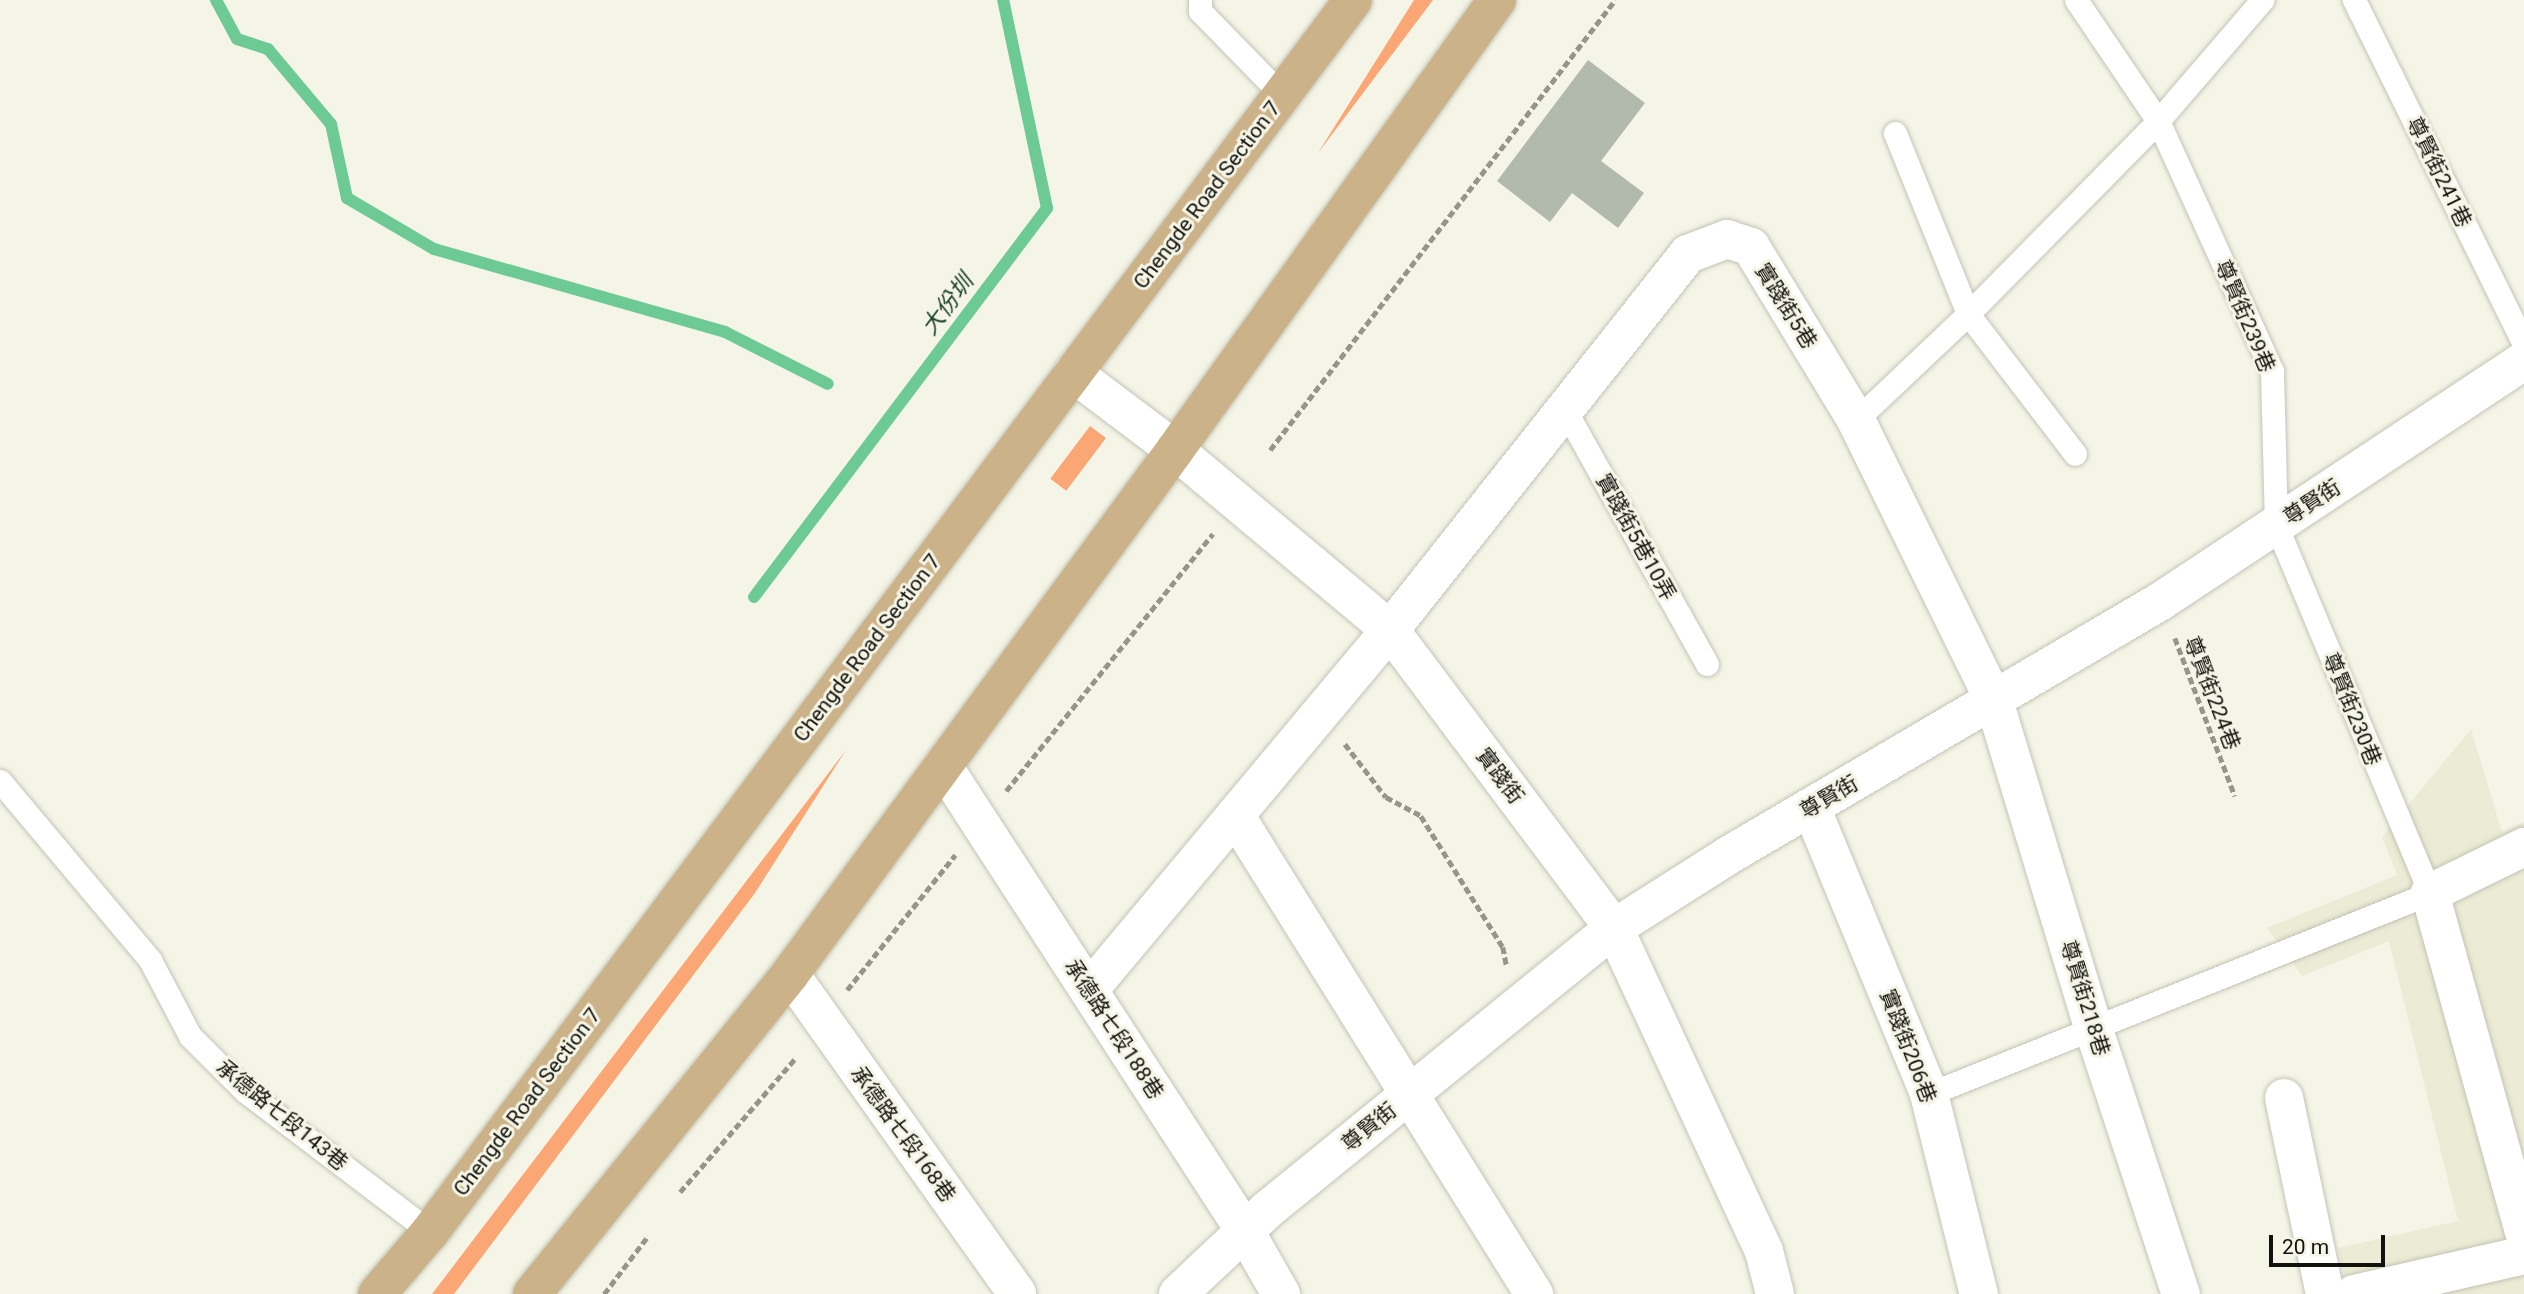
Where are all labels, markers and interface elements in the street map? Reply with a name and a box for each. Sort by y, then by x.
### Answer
street label: Chengde Road Section 7 [1128,96,1286,294]
street label: 尊賢街241巷 [2402,113,2476,231]
street label: 尊賢街239巷 [2210,256,2280,376]
street label: 實踐街5巷 [1750,259,1822,353]
water label: 大份圳 [916,269,980,341]
street label: 實踐街5巷10弄 [1591,469,1681,605]
street label: 尊賢街 [2279,474,2345,530]
street label: Chengde Road Section 7 [788,549,946,747]
street label: 尊賢街224巷 [2179,633,2245,753]
street label: 尊賢街230巷 [2318,649,2386,769]
street label: 實踐街 [1471,743,1529,809]
street label: 尊賢街 [1795,770,1863,824]
street label: 尊賢街218巷 [2055,937,2115,1059]
street label: 承德路七段188巷 [1059,954,1169,1104]
street label: 實踐街206巷 [1875,986,1941,1106]
street label: Chengde Road Section 7 [448,1003,606,1201]
street label: 承德路七段143巷 [211,1054,353,1176]
street label: 承德路七段168巷 [845,1061,961,1207]
street label: 尊賢街 [1337,1097,1401,1157]
scale bar [2272,1220,2388,1264]
text: 20 m [2282,1235,2329,1259]

